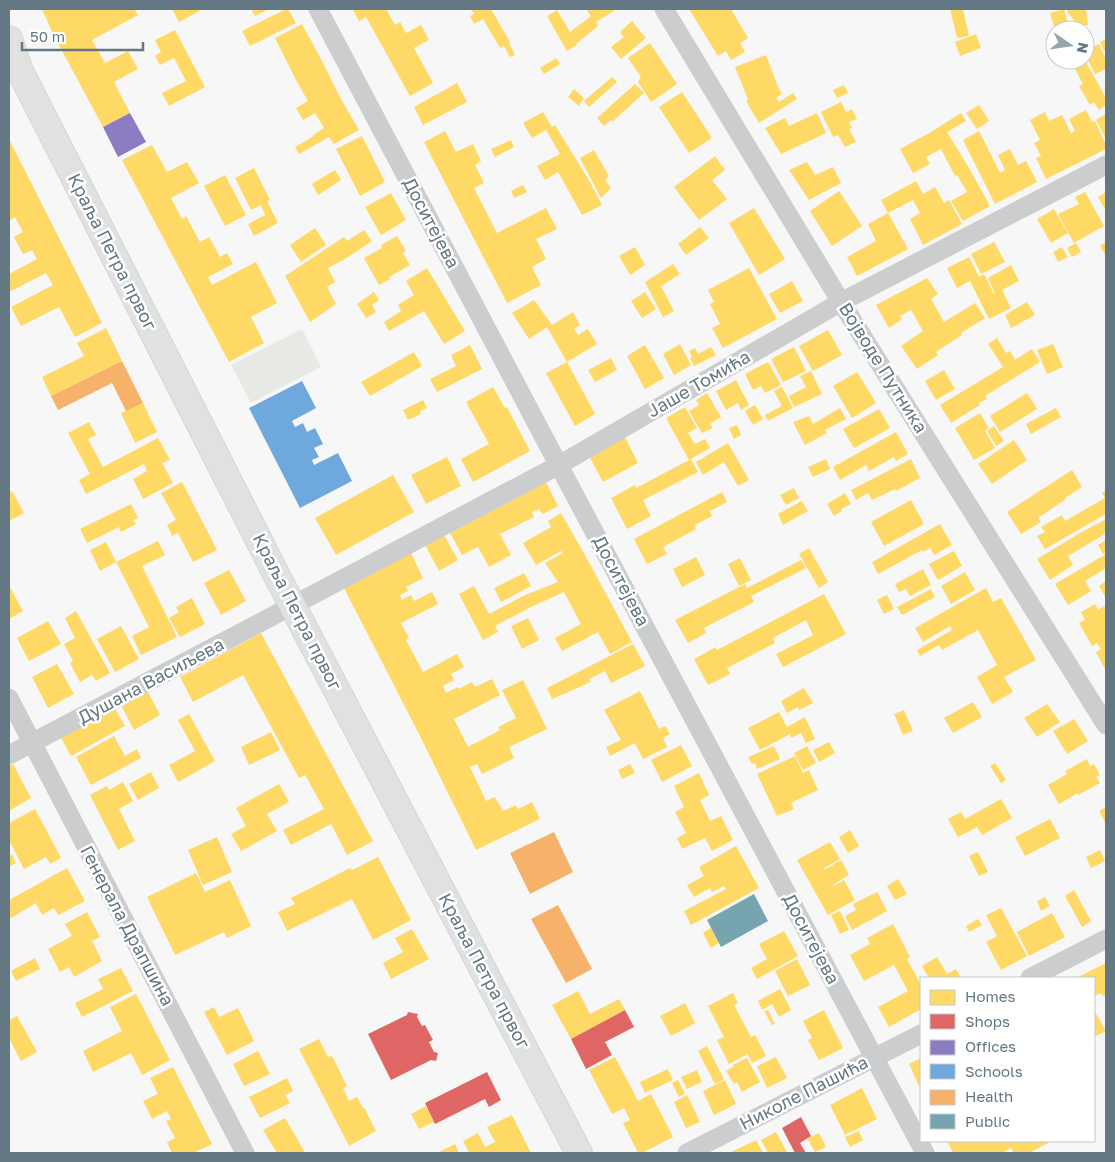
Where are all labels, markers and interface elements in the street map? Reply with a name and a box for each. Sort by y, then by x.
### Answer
scale bar [22,20,144,52]
north arrow [1045,20,1095,70]
text: 50 m [30,27,65,45]
text: N [1074,41,1093,55]
street label: Краља Петра првог [64,169,162,334]
street label: Доситејева [399,174,465,272]
street label: Војводе Путника [835,298,933,437]
street label: Јаше Томића [643,345,754,421]
street label: Краља Петра првог [249,529,347,694]
street label: Доситејева [589,532,655,630]
street label: Душана Васиљева [74,632,227,728]
street label: Генерала Драпшина [76,842,179,1009]
street label: Краља Петра првог [435,889,535,1052]
street label: Доситејева [779,890,845,988]
legend [920,977,1095,1142]
text: Homes [965,987,1015,1005]
text: Shops [965,1012,1010,1030]
text: Offices [965,1037,1016,1055]
street label: Николе Пашића [736,1050,871,1134]
text: Schools [965,1062,1023,1080]
text: Health [965,1087,1013,1105]
text: Public [965,1112,1010,1130]

